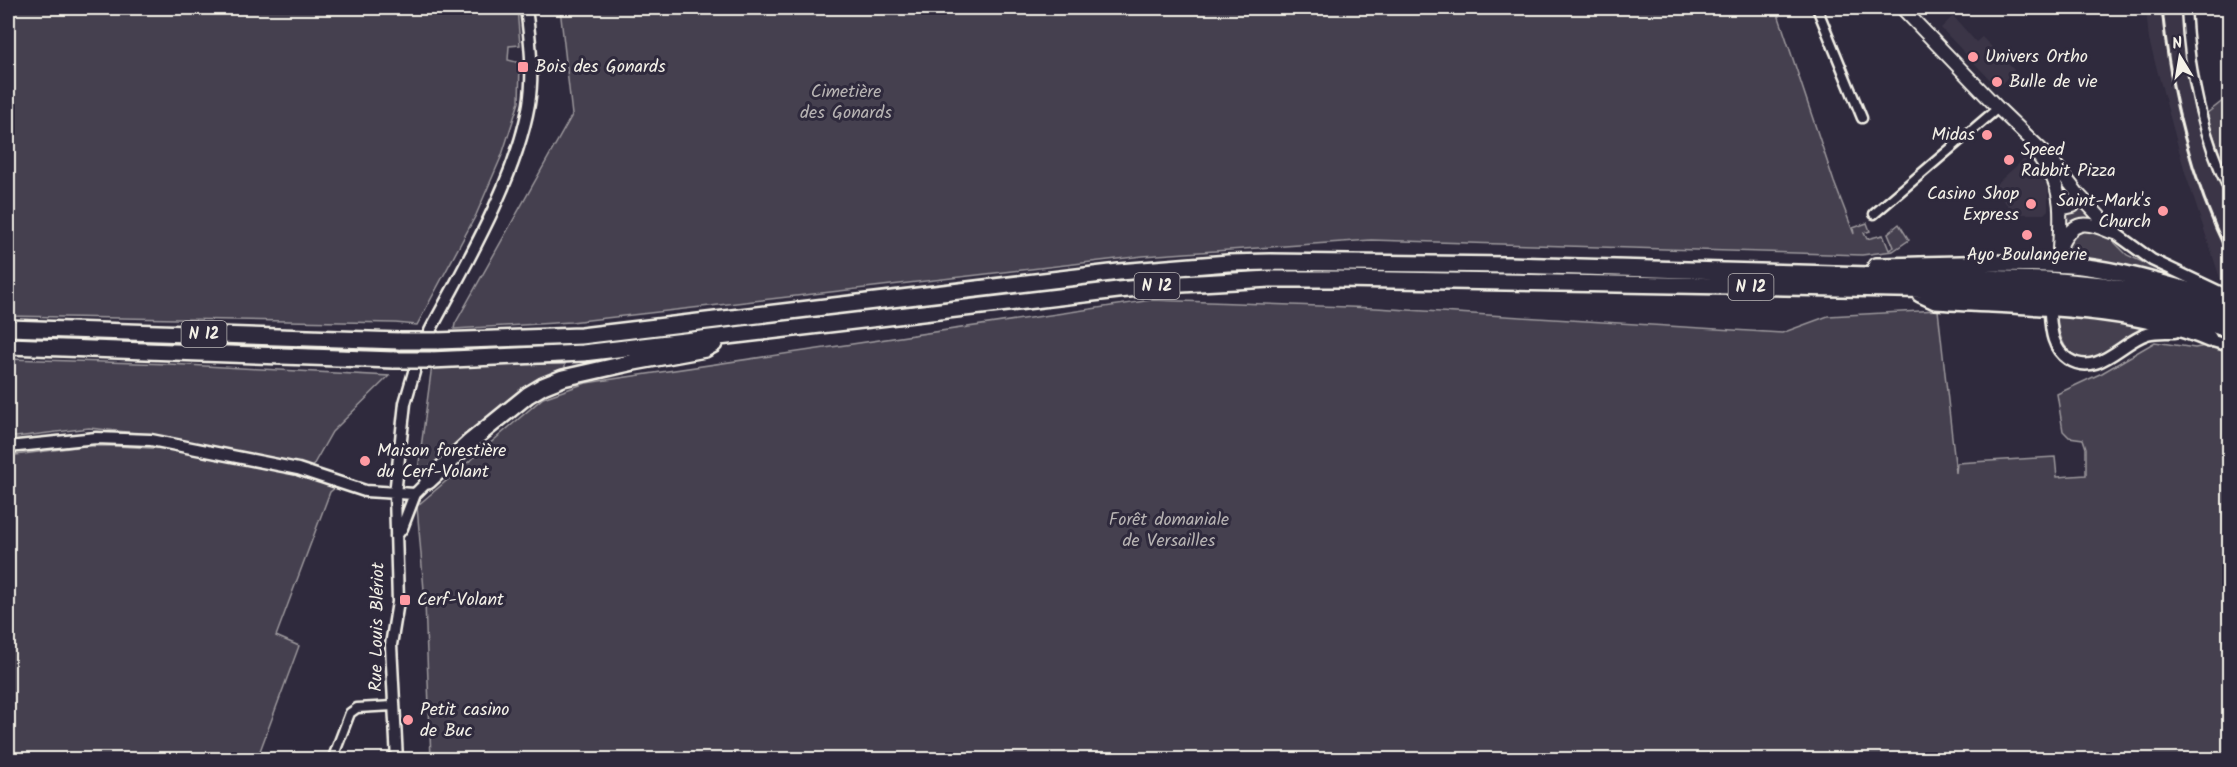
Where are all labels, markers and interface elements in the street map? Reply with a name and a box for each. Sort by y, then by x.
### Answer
north arrow [2150,27,2210,87]
text: N [2170,31,2185,57]
place label: Univers Ortho [1985,43,2088,72]
marker: Univers Ortho [1966,50,1980,64]
place label: Bois des Gonards [535,53,666,82]
marker: Bois des Gonards [516,60,530,74]
place label: Bulle de vie [2009,68,2098,97]
marker: Bulle de vie [1990,75,2004,89]
park label: Cimetière des Gonards [800,78,892,128]
place label: Midas [1931,121,1975,150]
marker: Midas [1980,128,1994,142]
place label: Speed Rabbit Pizza [2021,136,2116,186]
marker: Speed Rabbit Pizza [2002,153,2016,167]
place label: Casino Shop Express [1927,180,2019,230]
place label: Saint-Mark's Church [2057,187,2151,237]
marker: Casino Shop Express [2024,197,2038,211]
marker: Saint-Mark's Church [2156,204,2170,218]
marker: Ayo Boulangerie [2020,228,2034,242]
place label: Ayo Boulangerie [1967,241,2087,270]
road number: N 12 [1134,273,1180,299]
road number: N 12 [1728,274,1774,300]
road number: N 12 [182,321,226,347]
place label: Maison forestière du Cerf-Volant [377,437,506,487]
marker: Maison forestière du Cerf-Volant [358,454,372,468]
park label: Forêt domaniale de Versailles [1109,506,1229,556]
street label: Rue Louis Blériot [362,561,394,692]
place label: Cerf-Volant [417,586,505,615]
marker: Cerf-Volant [398,593,412,607]
place label: Petit casino de Buc [420,696,509,746]
marker: Petit casino de Buc [401,713,415,727]

